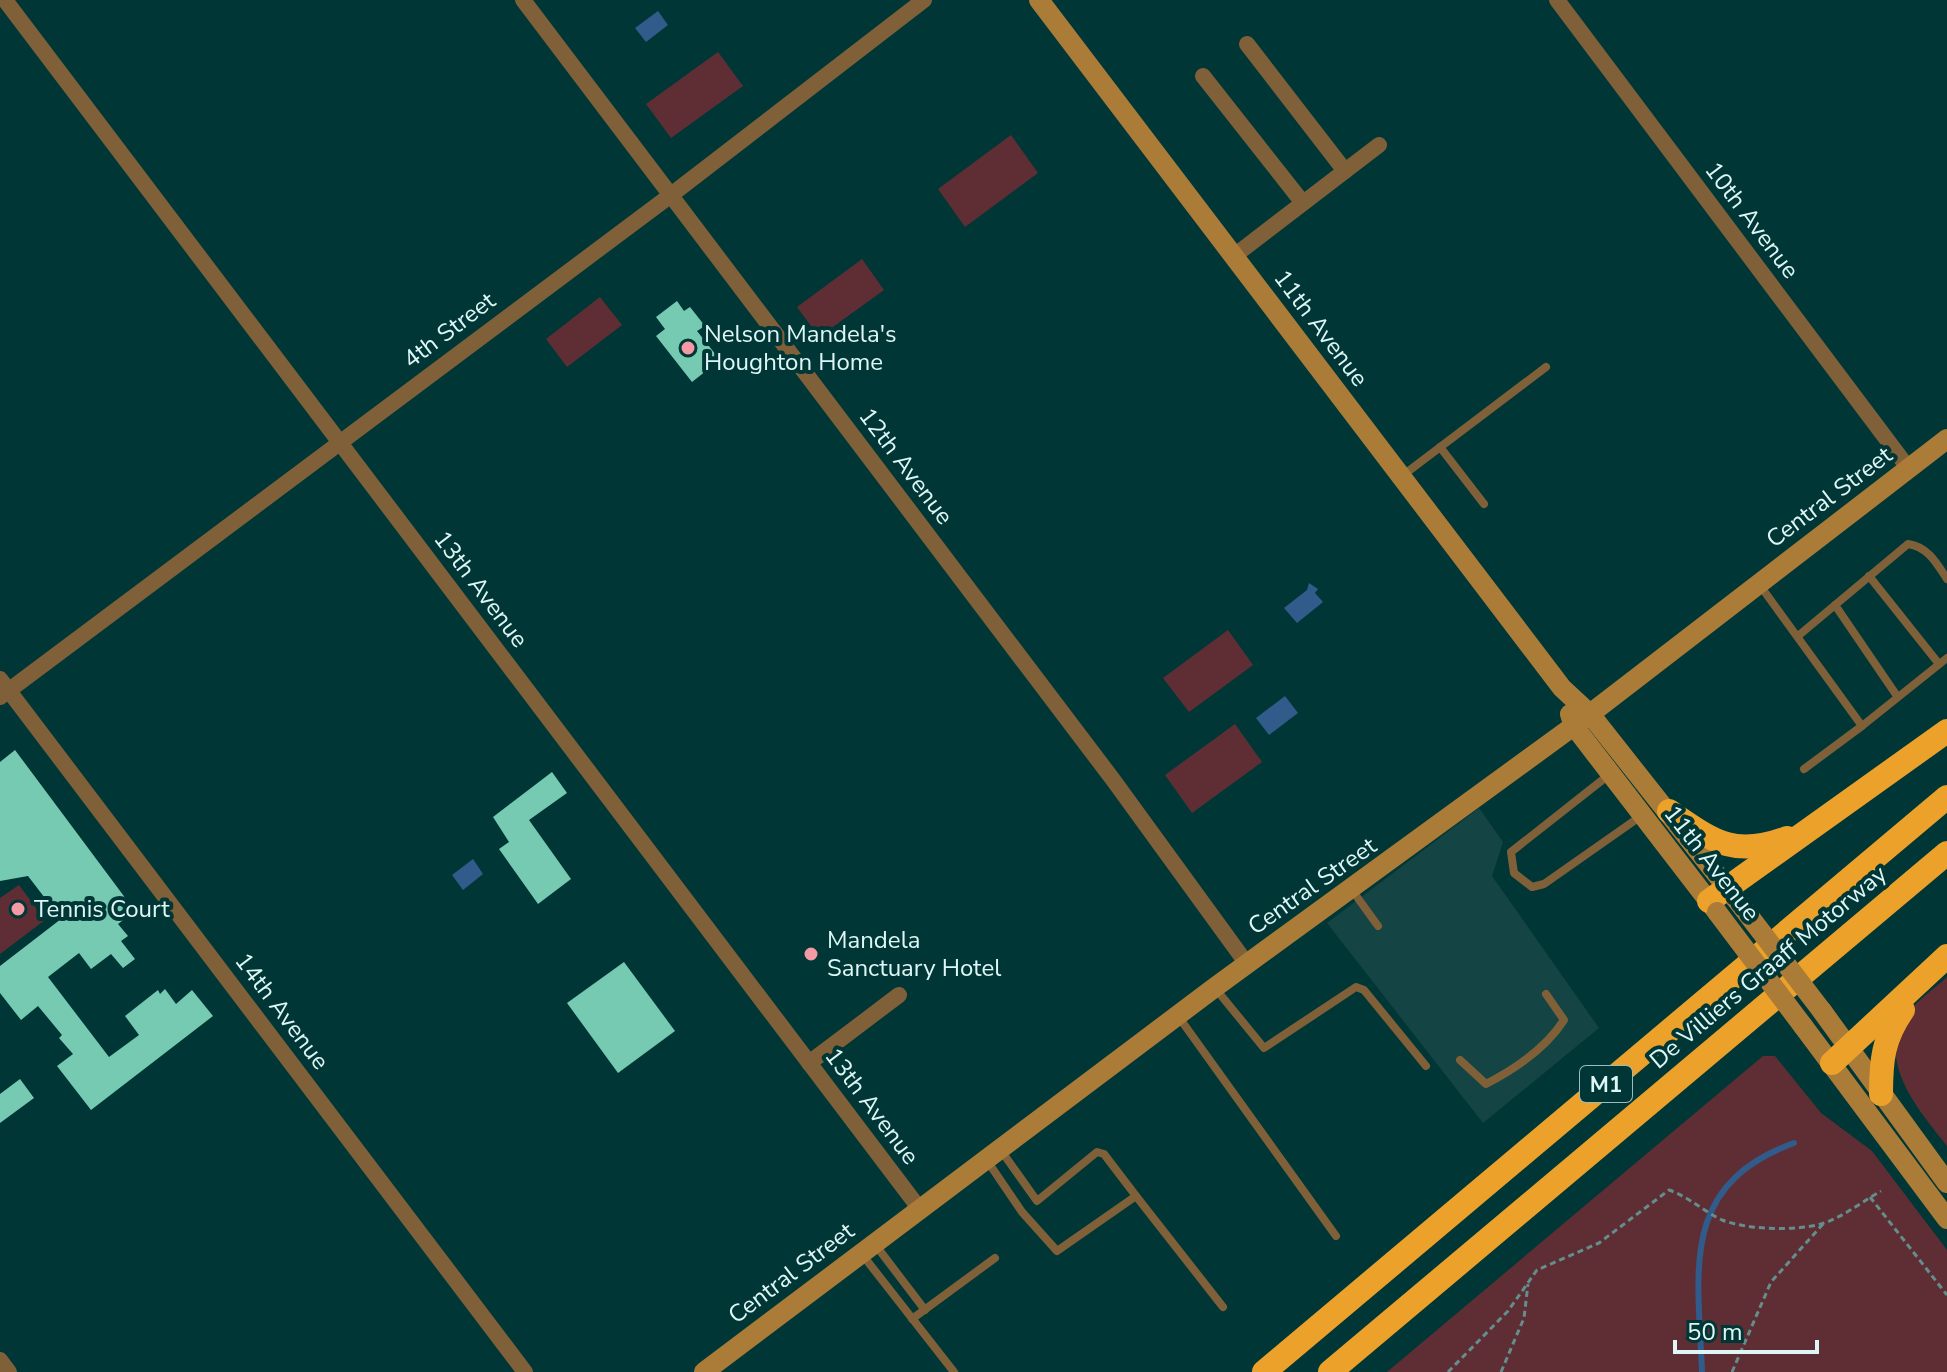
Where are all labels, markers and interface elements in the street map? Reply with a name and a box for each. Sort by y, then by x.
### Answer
street label: 10th Avenue [1697,155,1807,285]
street label: 11th Avenue [1266,263,1376,393]
street label: 4th Street [396,284,502,375]
place label: Nelson Mandela's Houghton Home [704,318,897,378]
marker: Nelson Mandela's Houghton Home [679,339,697,357]
street label: 12th Avenue [851,401,961,531]
street label: Central Street [1759,439,1899,555]
street label: 13th Avenue [426,524,536,654]
street label: 11th Avenue [1657,799,1767,927]
street label: Central Street [1241,830,1383,942]
street label: De Villiers Graaff Motorway [1643,858,1894,1076]
place label: Tennis Court [34,893,170,925]
marker: Tennis Court [9,900,27,918]
place label: Mandela Sanctuary Hotel [827,924,1001,984]
marker: Mandela Sanctuary Hotel [802,945,820,963]
street label: 14th Avenue [227,946,337,1076]
street label: 13th Avenue [817,1041,927,1171]
road number: M1 [1580,1066,1632,1102]
street label: Central Street [721,1215,861,1331]
scale bar [1675,1304,1817,1354]
text: 50 m [1687,1316,1743,1348]

